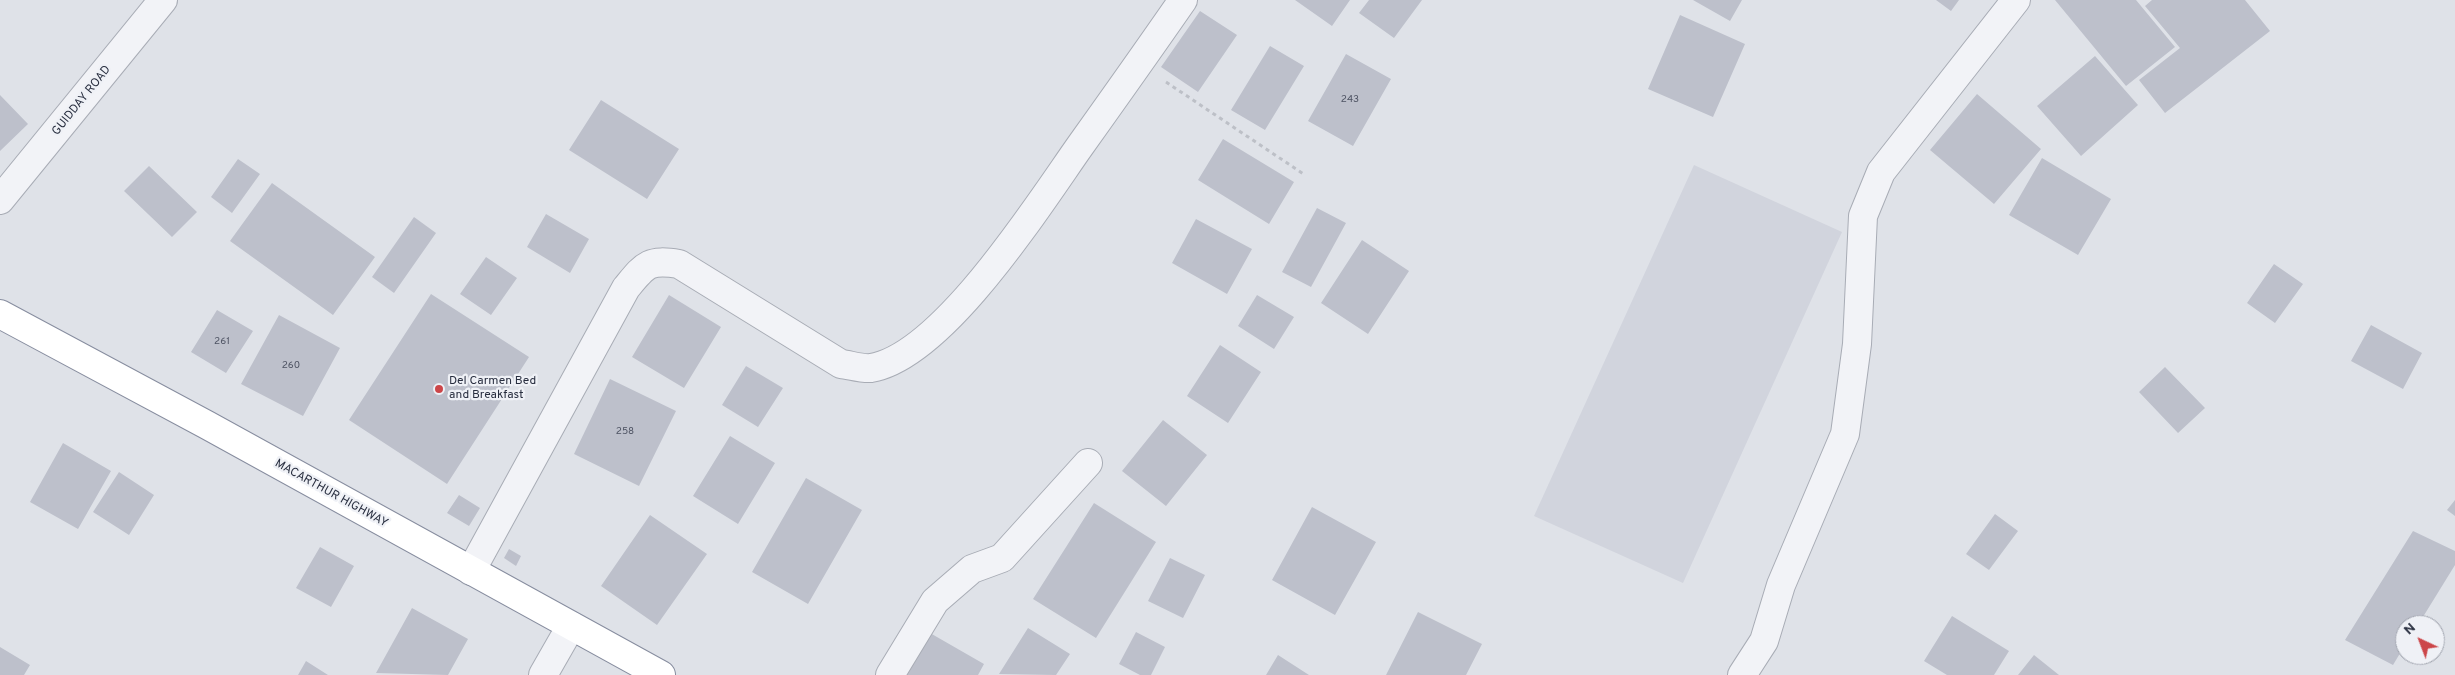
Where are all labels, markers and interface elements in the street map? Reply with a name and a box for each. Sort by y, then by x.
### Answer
street label: GUIDDAY ROAD [49,63,115,139]
house number: 243 [1341,94,1359,106]
house number: 261 [214,336,230,348]
house number: 260 [282,360,300,372]
place label: Del Carmen Bed and Breakfast [449,375,536,403]
marker: Del Carmen Bed and Breakfast [433,383,445,395]
house number: 258 [616,426,634,438]
street label: MACARTHUR HIGHWAY [272,457,390,531]
north arrow [2395,615,2445,665]
text: N [2401,620,2420,639]

